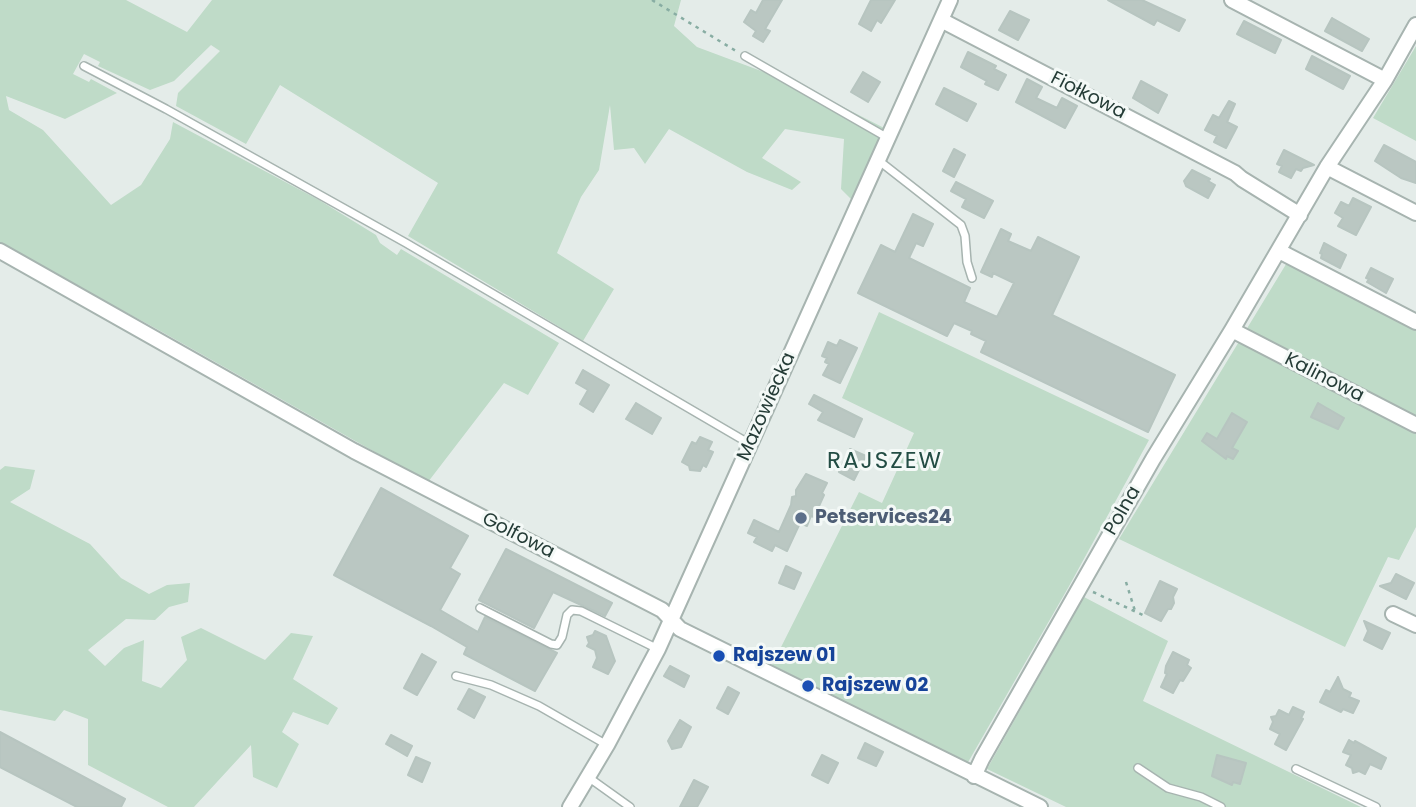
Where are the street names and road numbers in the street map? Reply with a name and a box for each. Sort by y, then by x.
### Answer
street label: Fiołkowa [1046,67,1130,125]
street label: Kalinowa [1280,348,1368,408]
street label: Mazowiecka [733,349,801,465]
street label: Polna [1100,482,1146,540]
street label: Golfowa [478,508,558,564]

